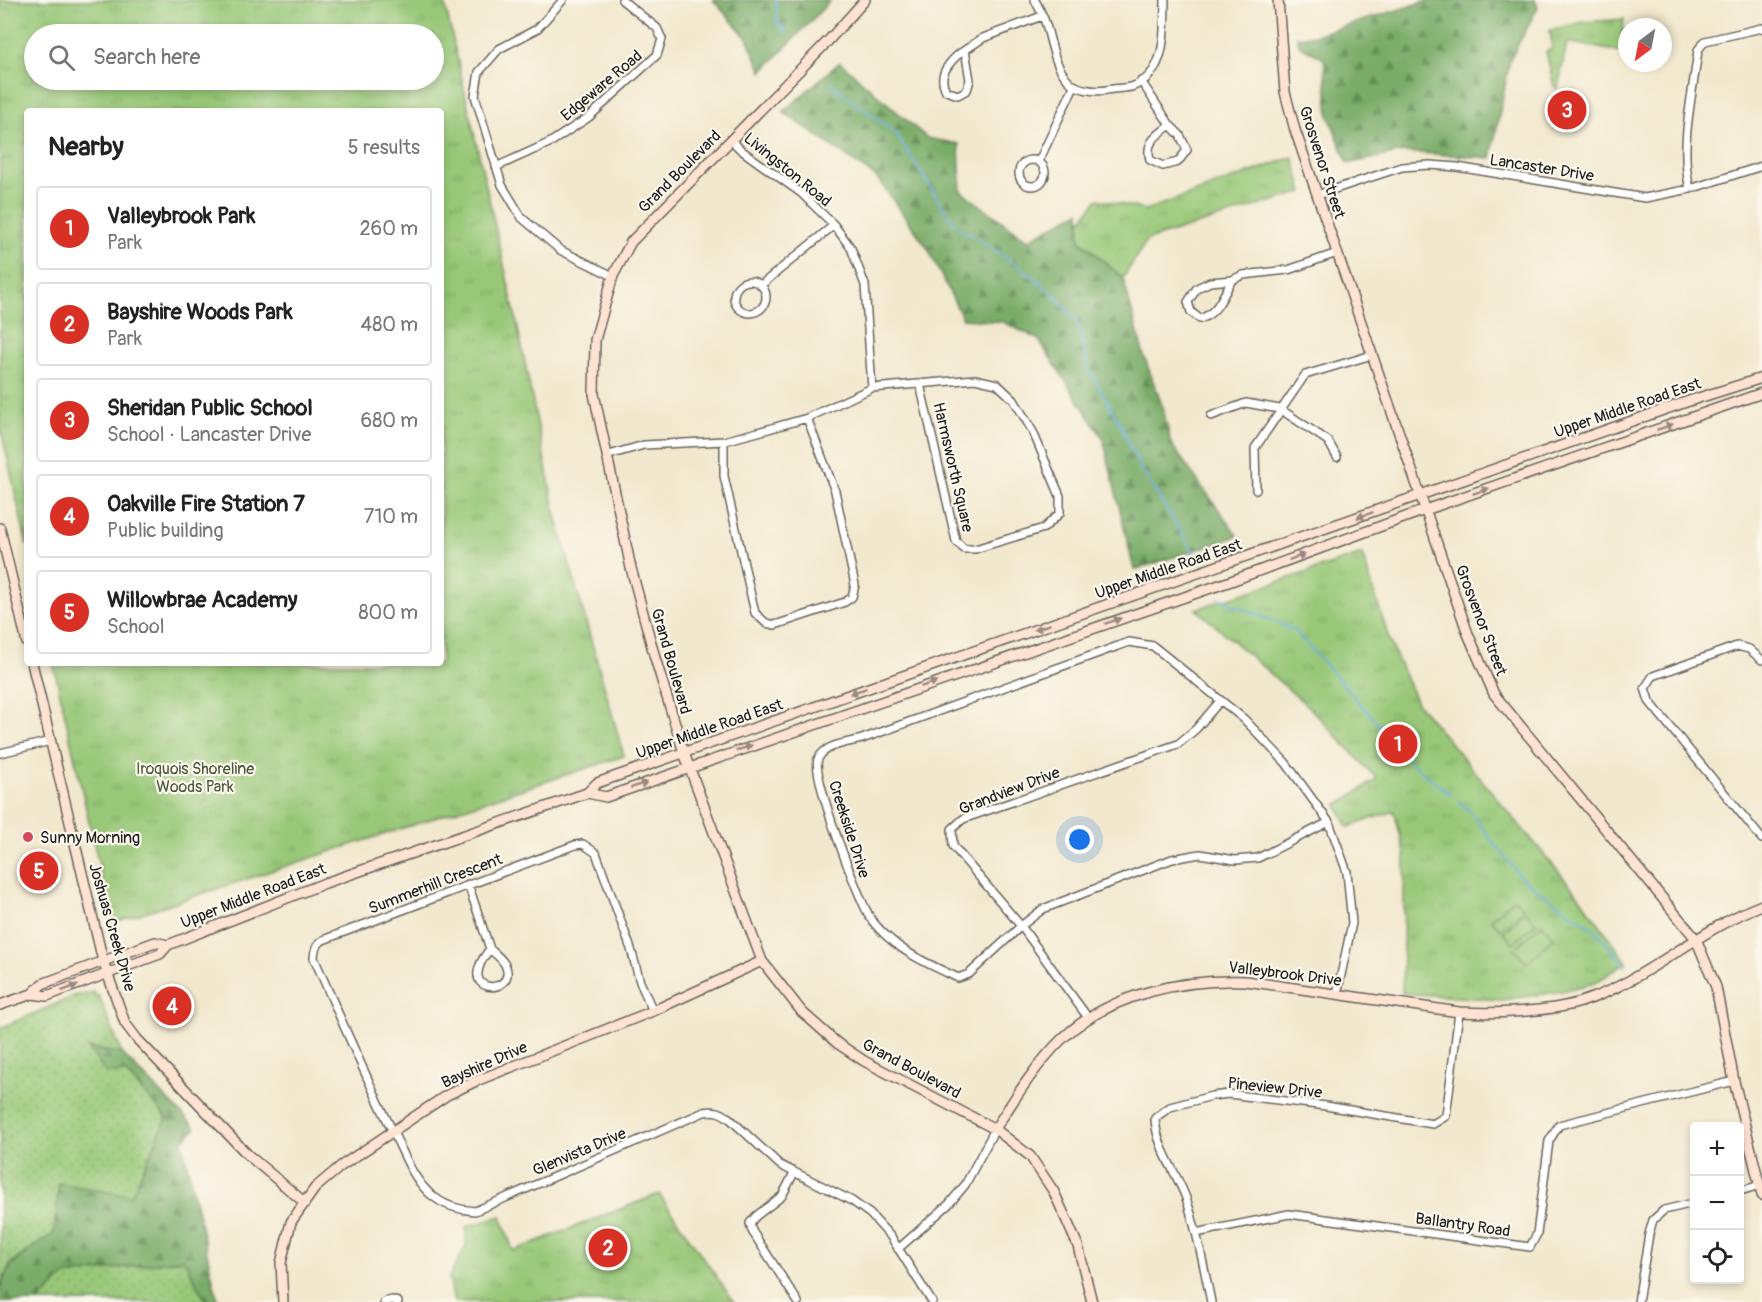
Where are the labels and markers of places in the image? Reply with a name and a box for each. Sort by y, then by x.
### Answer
pin: 3 [1548,88,1586,132]
pin: 1 [1378,722,1418,766]
place label: Sunny Morning [40,828,140,848]
marker: Sunny Morning [21,830,35,844]
pin: 5 [20,848,58,894]
pin: 4 [152,984,192,1028]
pin: 2 [588,1226,628,1270]

